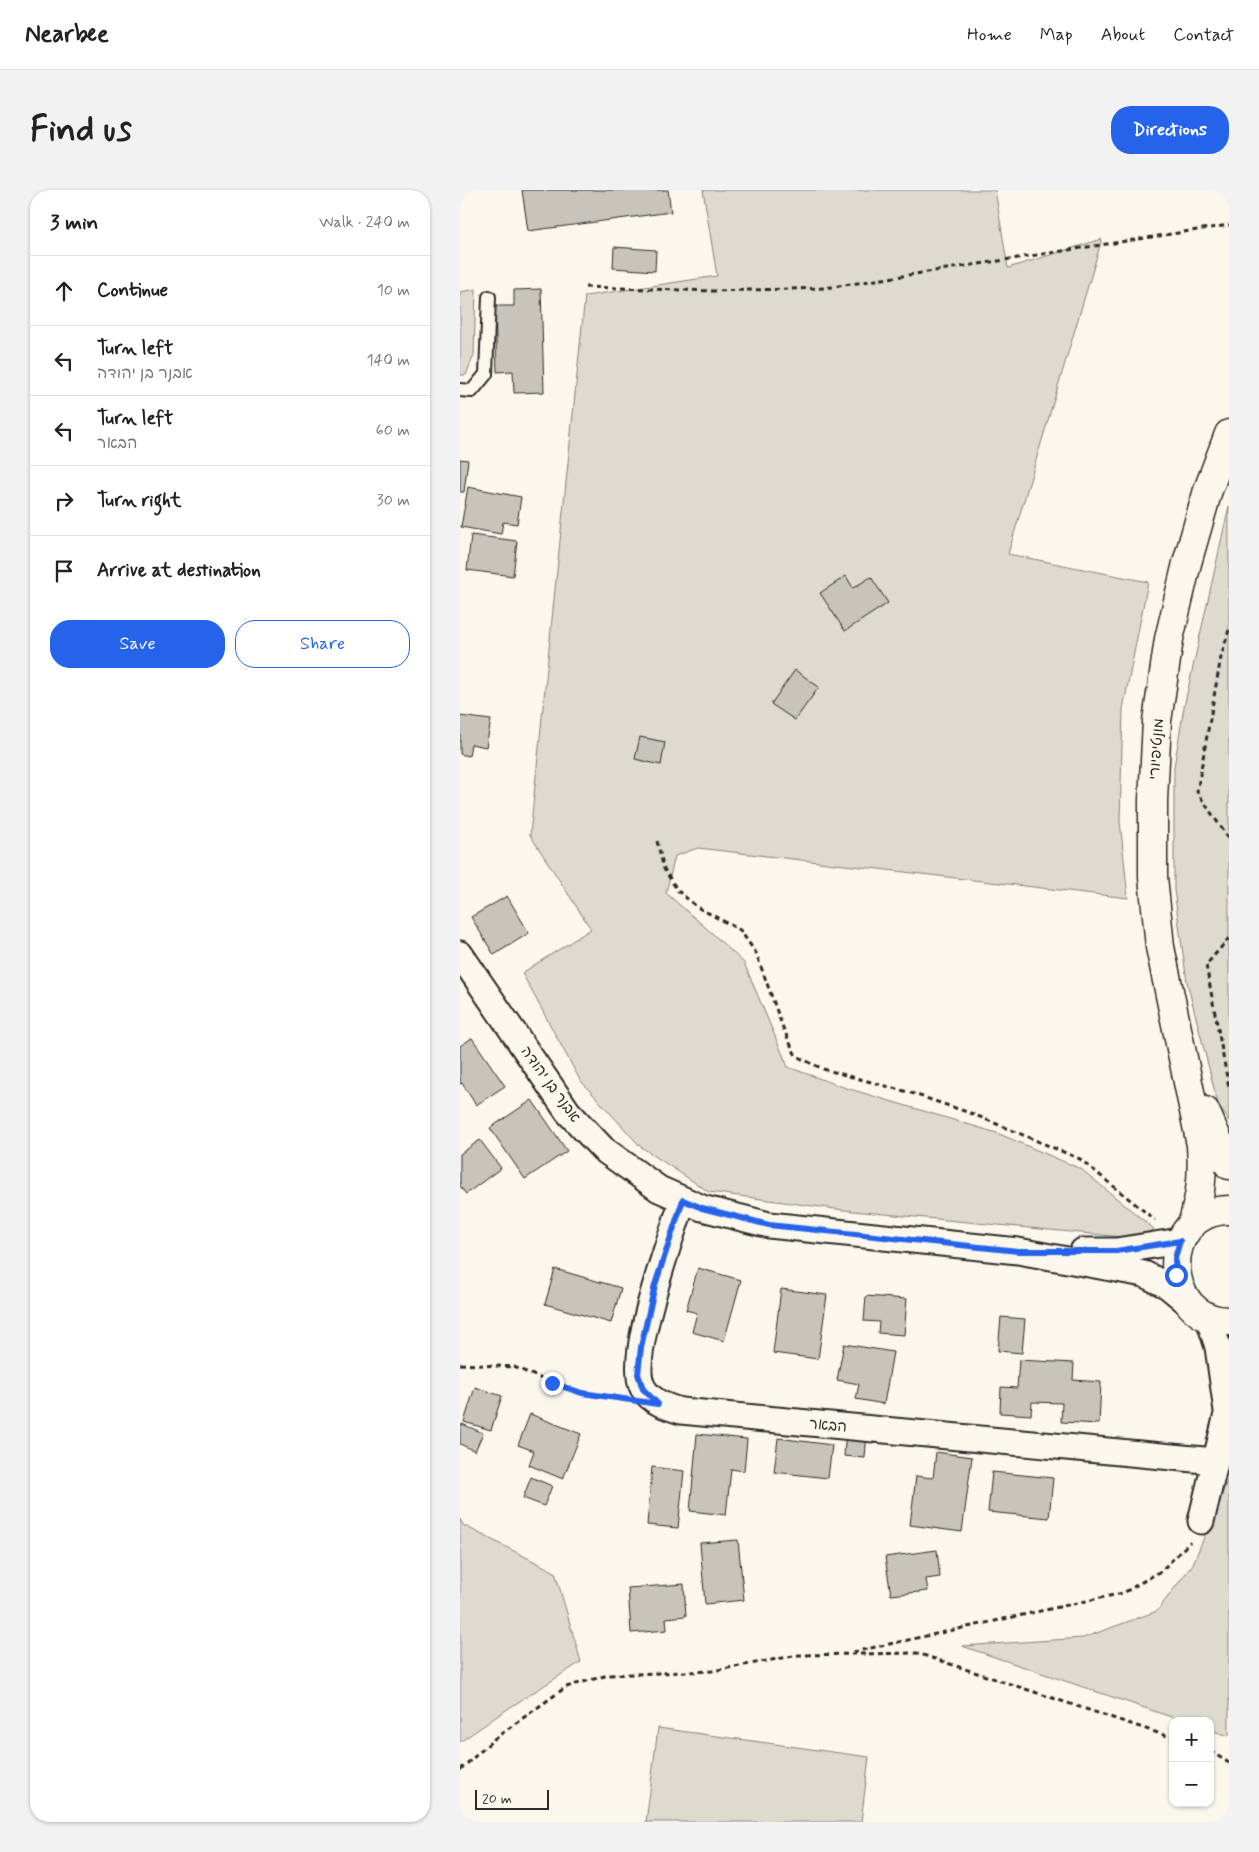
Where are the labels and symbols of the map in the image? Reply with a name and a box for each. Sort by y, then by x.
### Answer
street label: מונטיפיורי [1145,718,1169,780]
street label: אבנר בן יהודה [516,1042,585,1127]
route start [1165,1264,1188,1287]
route end [541,1372,564,1395]
street label: הבאר [808,1414,848,1438]
scale bar [475,1787,549,1810]

